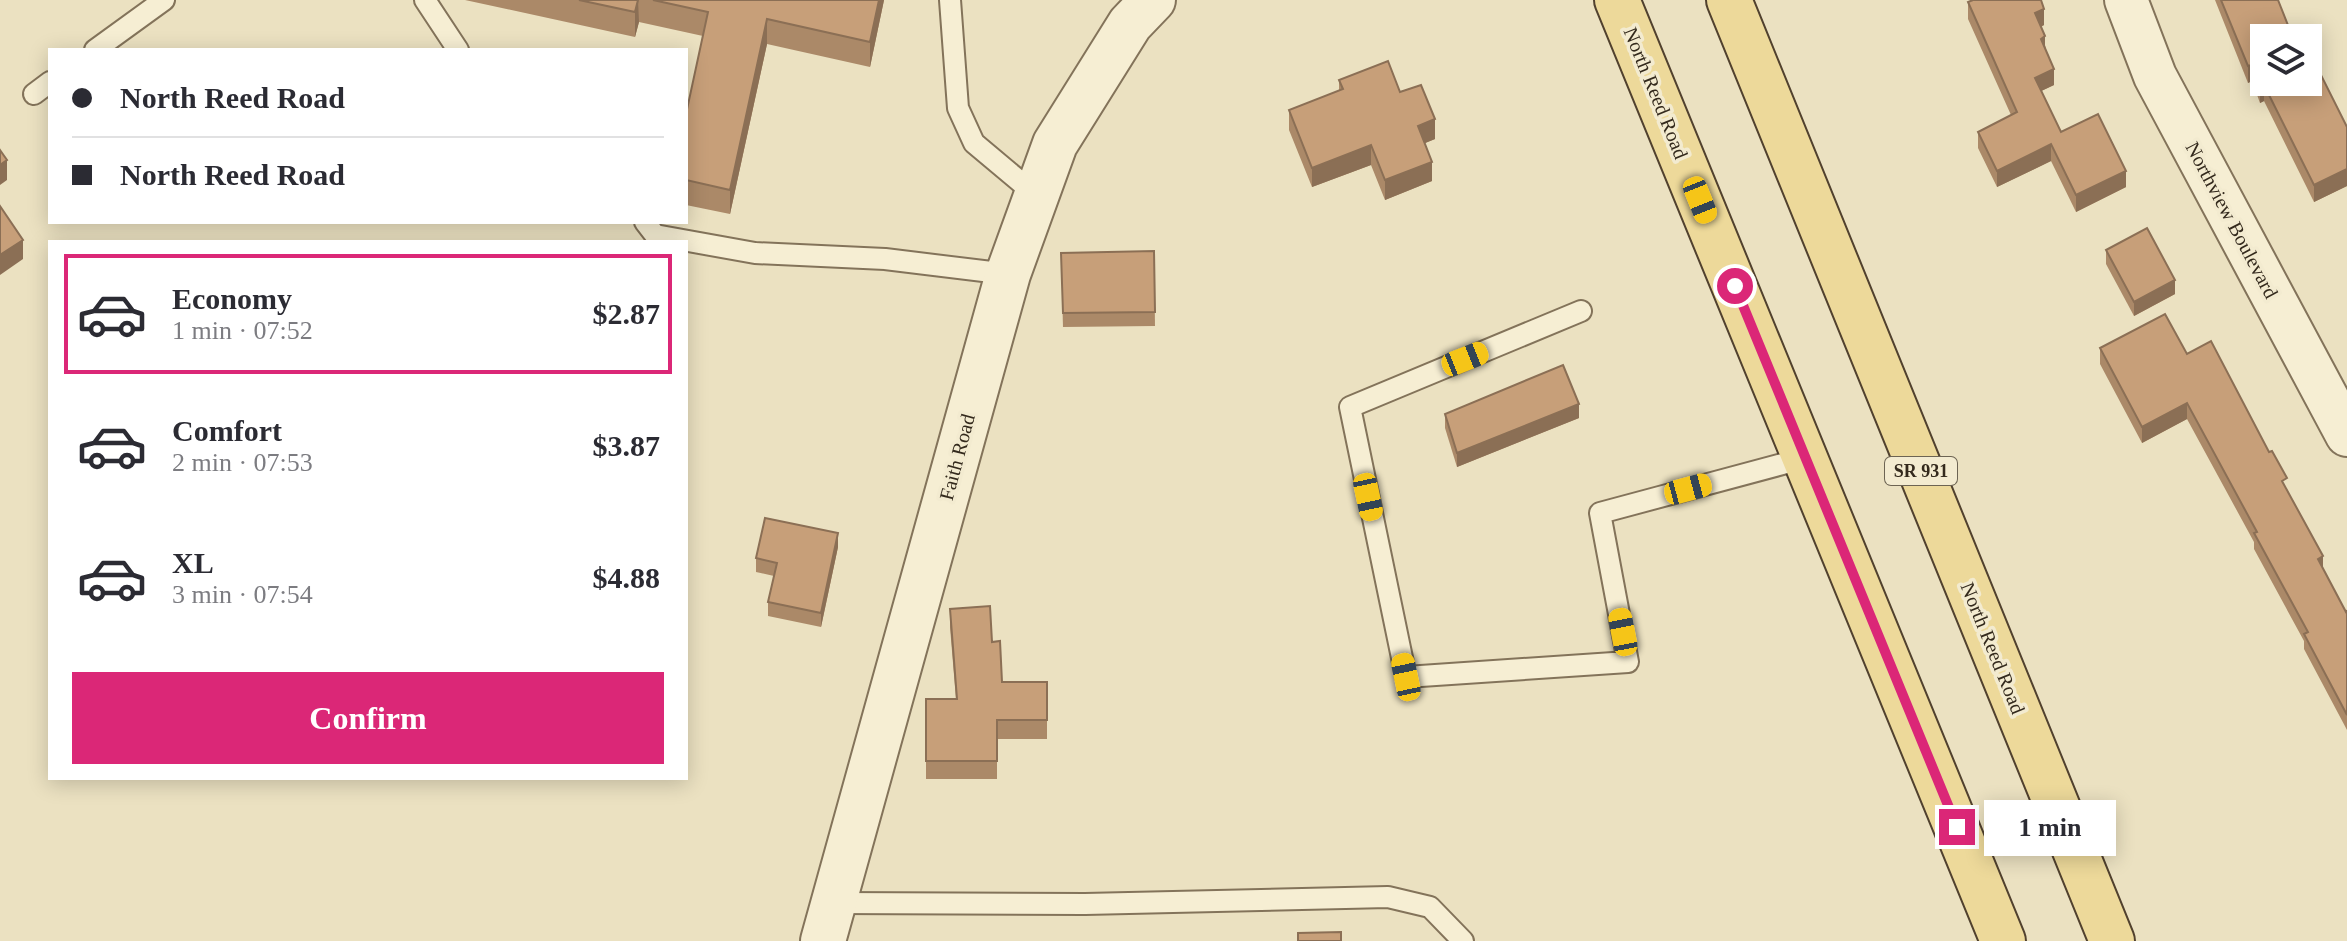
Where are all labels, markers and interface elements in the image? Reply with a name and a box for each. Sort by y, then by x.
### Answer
street label: North Reed Road [1620,24,1692,162]
map controls [2250,24,2322,96]
button: layers [2250,24,2322,96]
text: North Reed Road [120,81,345,114]
street label: Northview Boulevard [2181,138,2283,302]
text: North Reed Road [120,158,345,191]
car [1680,173,1720,227]
route start [1717,268,1753,304]
icon: car [76,278,148,350]
text: Economy [172,282,292,315]
text: $2.87 [593,297,660,330]
text: 1 min · 07:52 [172,316,313,345]
car [1438,339,1492,379]
icon: car [76,410,148,482]
street label: Faith Road [935,411,979,503]
text: Comfort [172,414,282,447]
text: $3.87 [593,429,660,462]
text: 2 min · 07:53 [172,448,313,477]
road number: SR 931 [1885,457,1957,485]
car [1351,471,1385,523]
car [1662,471,1714,507]
icon: car [76,542,148,614]
text: XL [172,546,214,579]
text: $4.88 [593,561,660,594]
street label: North Reed Road [1957,579,2029,717]
text: 3 min · 07:54 [172,580,313,609]
car [1607,606,1639,658]
car [1389,651,1423,703]
button: Confirm [72,672,664,764]
callout: 1 min [1985,799,2117,855]
route end [1939,809,1975,845]
text: 1 min [2019,813,2081,842]

